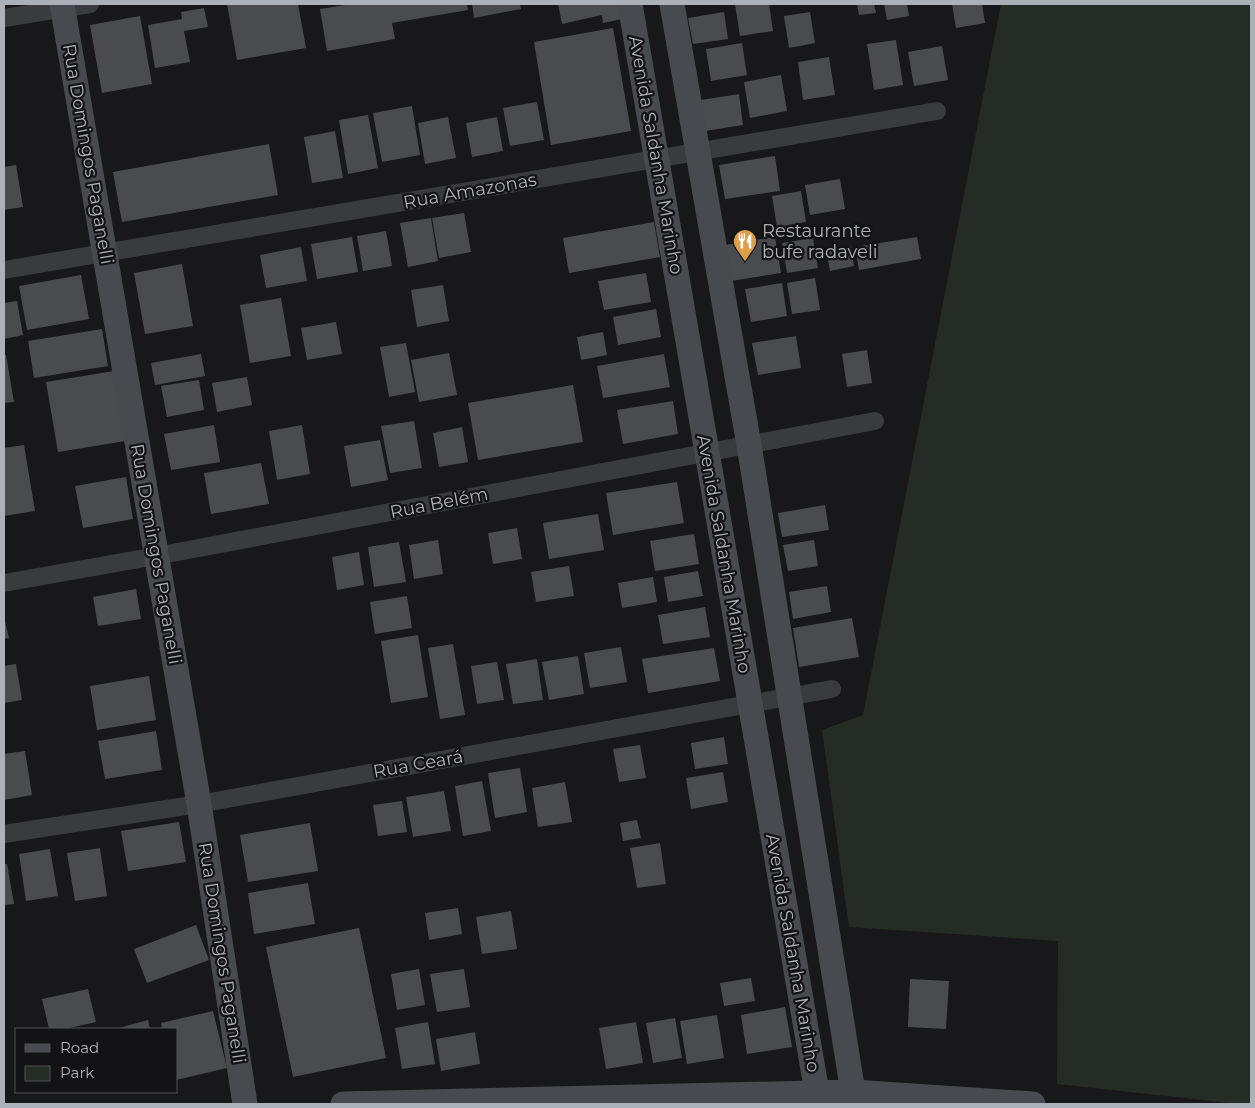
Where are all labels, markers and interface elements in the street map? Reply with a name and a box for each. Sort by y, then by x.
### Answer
street label: Avenida Saldanha Marinho [624,34,688,276]
street label: Rua Domingos Paganelli [58,42,118,266]
street label: Rua Amazonas [402,168,539,214]
place label: Restaurante bufe radaveli [762,220,878,263]
restaurant icon: Restaurante bufe radaveli [732,228,758,262]
street label: Avenida Saldanha Marinho [692,433,756,675]
street label: Rua Domingos Paganelli [126,442,186,666]
street label: Rua Belém [388,483,490,523]
street label: Rua Ceará [371,745,465,783]
street label: Avenida Saldanha Marinho [761,832,825,1074]
street label: Rua Domingos Paganelli [194,841,250,1065]
legend [15,1028,178,1093]
text: Road [60,1038,99,1057]
text: Park [60,1063,94,1082]

